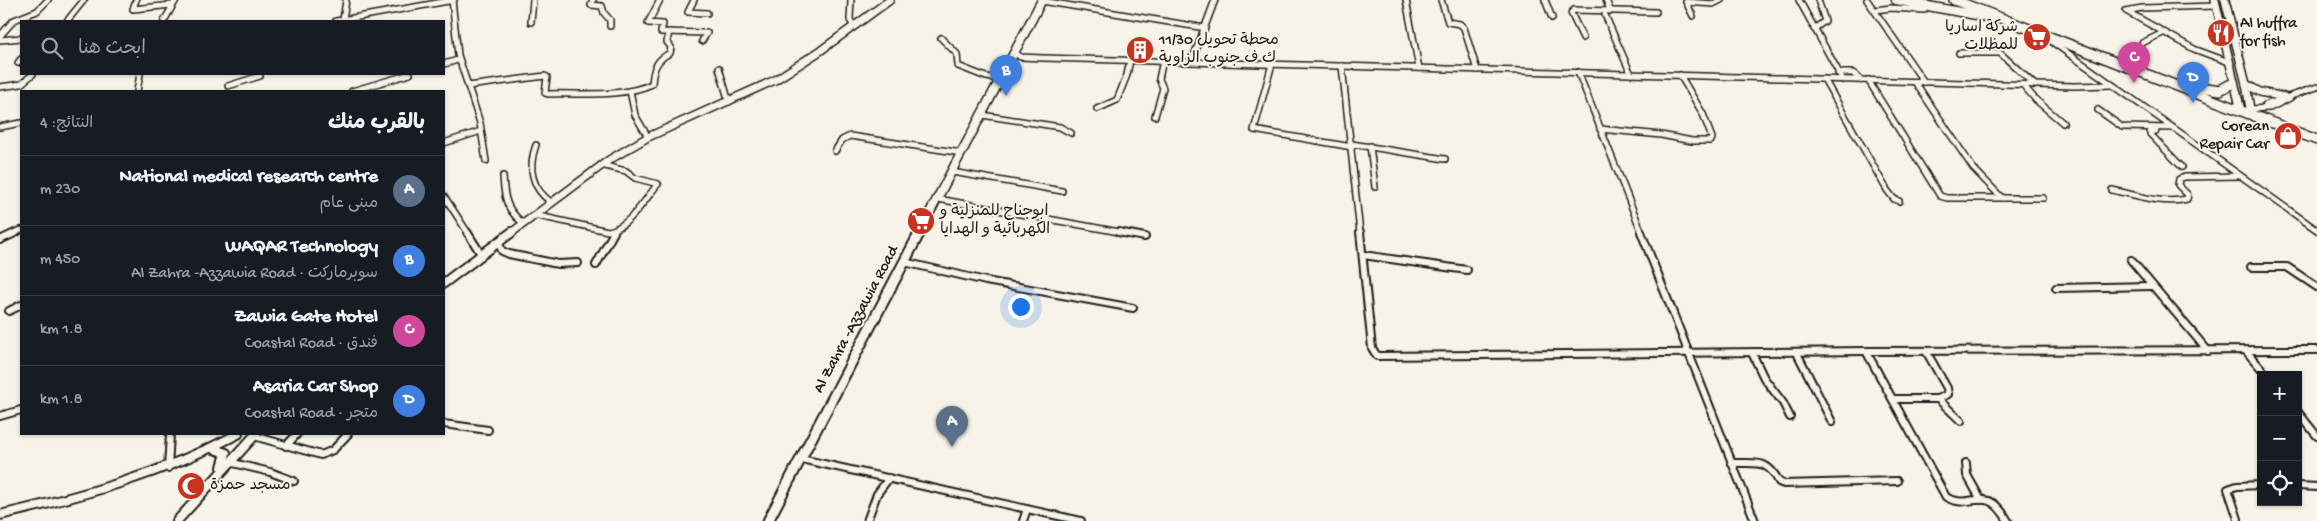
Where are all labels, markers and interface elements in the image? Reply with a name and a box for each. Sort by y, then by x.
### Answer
place label: Al huffra for fish [2239,15,2298,52]
place label: شركة اساريا للمظلات [1945,18,2018,56]
restaurant icon: Al huffra for fish [2206,18,2236,48]
search box [20,20,445,75]
supermarket icon: شركة اساريا للمظلات [2022,22,2052,52]
place label: محطة تحويل 11/30 ك ف جنوب الزاوية [1158,31,1279,69]
icon: search [38,34,66,62]
building icon: محطة تحويل 11/30 ك ف جنوب الزاوية [1125,35,1155,65]
text: ابحث هنا [78,38,146,61]
pin: C [2118,42,2150,83]
pin: B [990,55,1022,96]
pin: D [2177,62,2209,103]
text: بالقرب منك [328,112,425,137]
text: النتائج: 4 [40,115,93,134]
place label: Corean Repair Car [2199,118,2270,155]
shop icon: Corean Repair Car [2273,121,2303,151]
text: National medical research centre [119,166,378,189]
text: 230 m [40,181,80,200]
text: A [404,181,414,200]
text: مبنى عام [319,195,378,214]
place label: ابوجناح للمنزلية و الكهربائية و الهدايا [938,202,1050,240]
supermarket icon: ابوجناح للمنزلية و الكهربائية و الهدايا [906,206,936,236]
text: WAQAR Technology [225,236,378,259]
street label: Al Zahra -Azzawia Road [810,242,905,397]
text: 450 m [40,251,80,270]
text: B [405,251,413,270]
text: سوبرماركت · Al Zahra -Azzawia Road [131,265,378,284]
your location [1008,294,1034,320]
text: Zawia Gate Hotel [234,306,378,329]
text: 1.8 km [40,321,83,340]
text: C [405,321,413,340]
text: فندق · Coastal Road [245,335,378,354]
map controls [2257,371,2302,506]
button: + [2257,371,2302,416]
text: Asaria Car Shop [253,376,378,399]
text: 1.8 km [40,391,83,410]
text: D [404,391,414,410]
text: متجر · Coastal Road [245,405,378,424]
pin: A [936,406,968,447]
button: − [2257,416,2302,461]
button: locate [2257,461,2302,506]
mosque icon: مسجد حمزة [176,471,206,501]
place label: مسجد حمزة [210,477,291,496]

